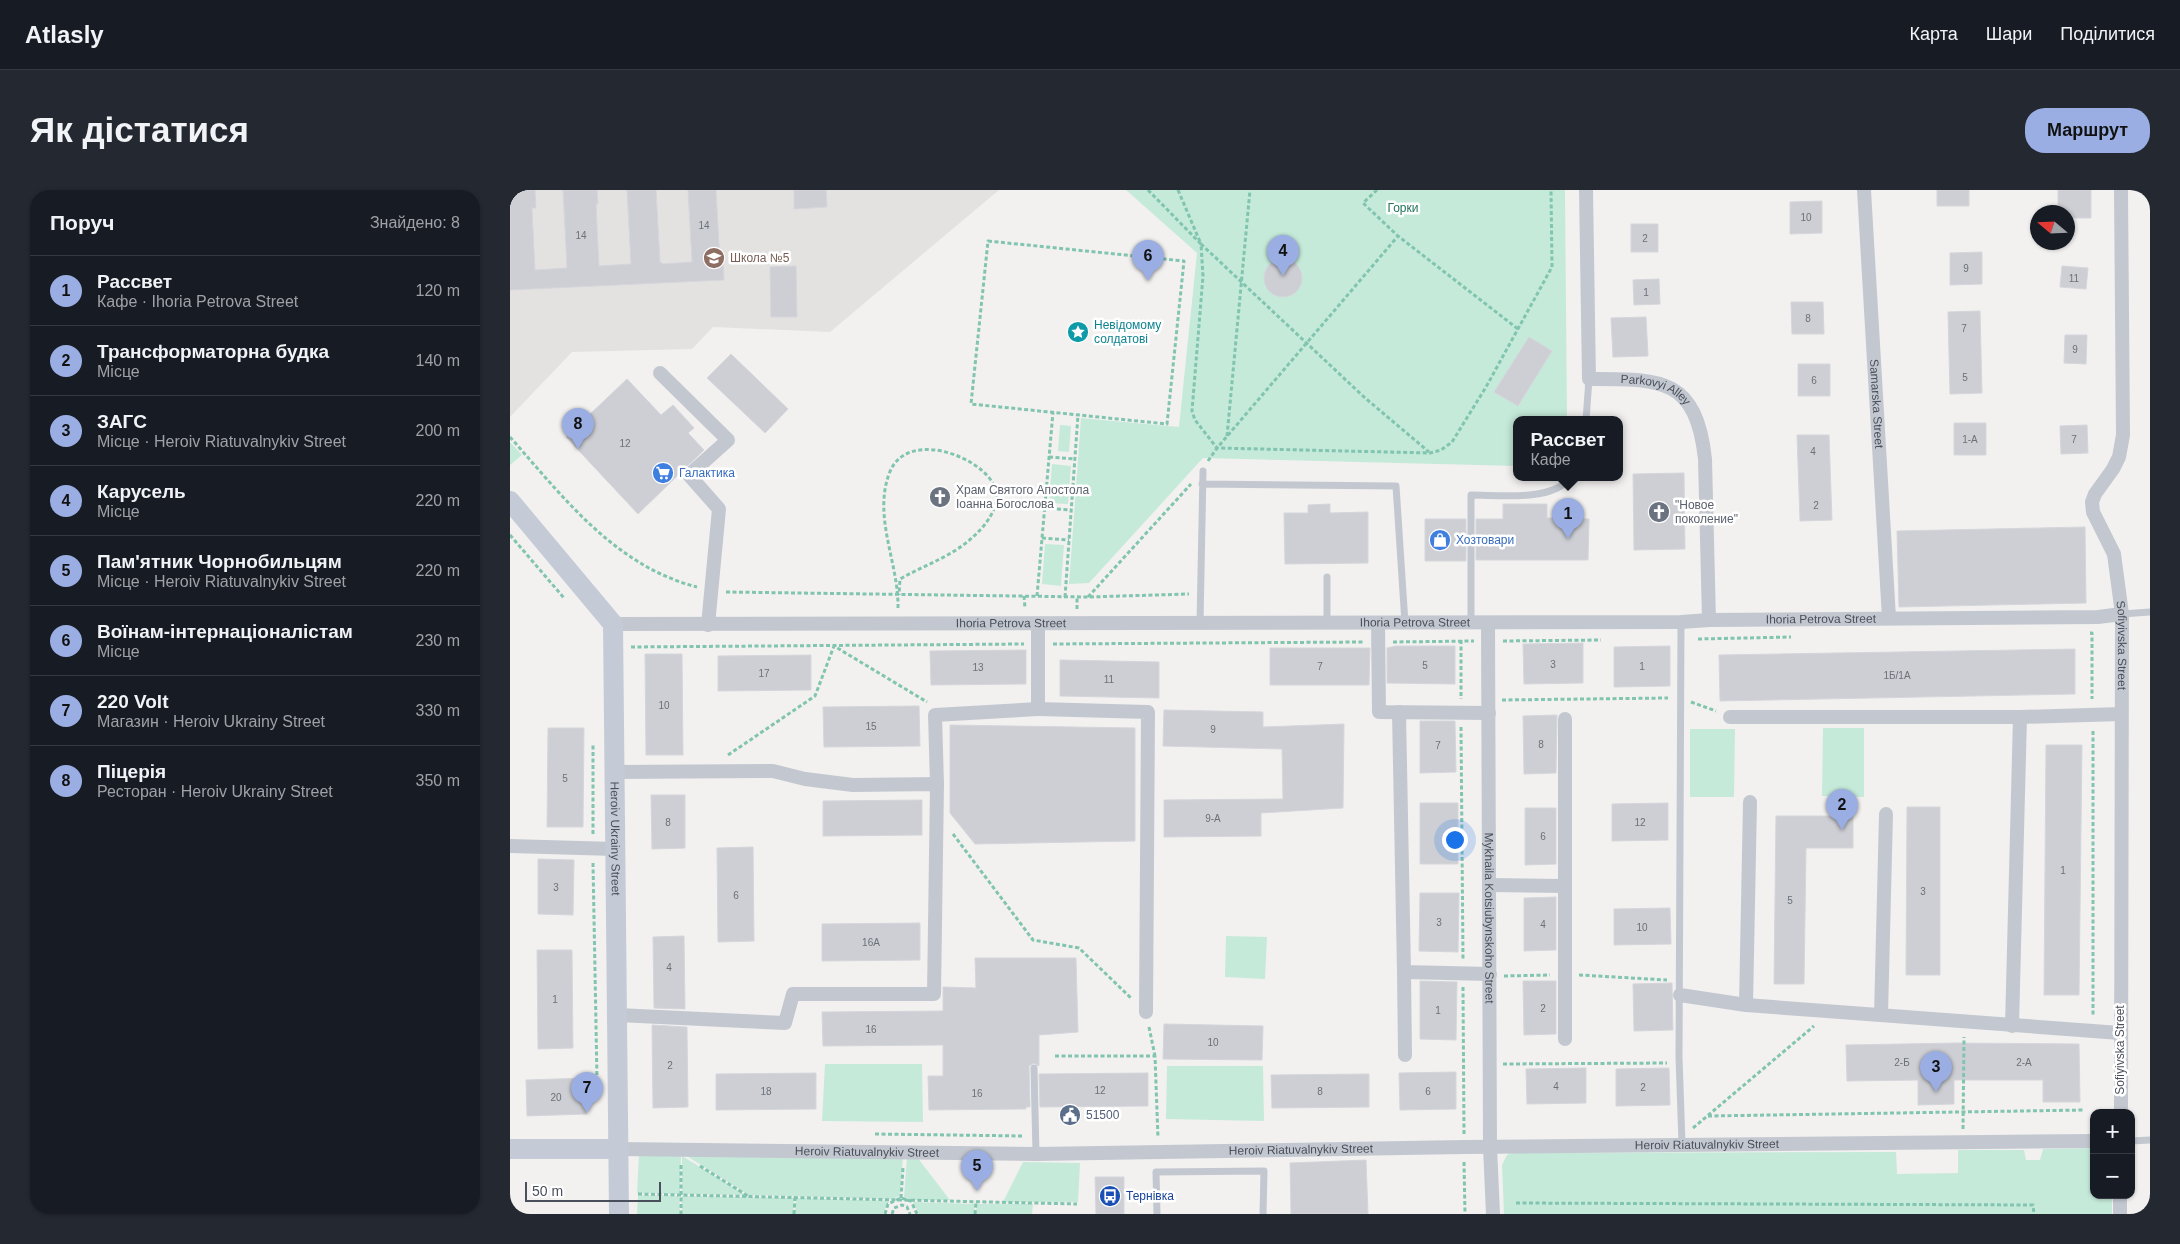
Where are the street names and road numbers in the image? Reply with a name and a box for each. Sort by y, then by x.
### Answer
street label: Samarska Street [1867,359,1886,449]
street label: Parkovyi Alley [1620,372,1694,408]
street label: Sofiyivska Street [2113,600,2129,691]
street label: Ihoria Petrova Street [1766,612,1877,627]
street label: Ihoria Petrova Street [1360,615,1471,630]
street label: Ihoria Petrova Street [956,616,1067,630]
street label: Heroiv Ukrainy Street [608,781,623,896]
street label: Mykhaila Kotsiubynskoho Street [1482,832,1496,1004]
street label: Sofiyivska Street [2113,1005,2127,1095]
street label: Heroiv Riatuvalnykiv Street [1635,1137,1780,1152]
street label: Heroiv Riatuvalnykiv Street [1229,1141,1374,1158]
street label: Heroiv Riatuvalnykiv Street [795,1144,940,1160]

